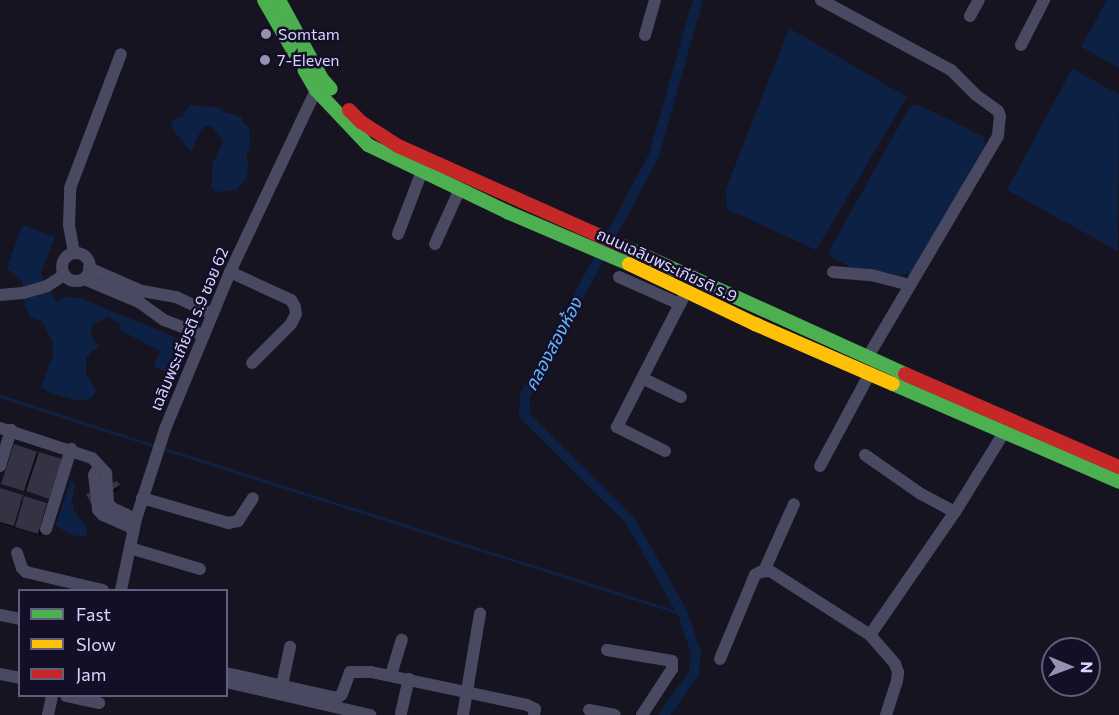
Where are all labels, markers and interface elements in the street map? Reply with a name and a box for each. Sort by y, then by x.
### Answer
place label: Somtam [278,24,340,44]
marker: Somtam [259,27,273,41]
place label: 7-Eleven [277,50,340,70]
marker: 7-Eleven [258,53,272,67]
street label: ถนนเฉลิมพระเกียรติ ร.9 [594,224,740,306]
street label: เฉลิมพระเกียรติ ร.9 ซอย 62 [146,244,232,414]
water label: คลองสองห้อง [519,294,587,394]
legend [18,589,228,697]
text: Fast [76,603,111,625]
text: Slow [76,633,116,655]
north arrow [1041,637,1101,697]
text: N [1078,661,1097,673]
text: Jam [76,663,106,685]

